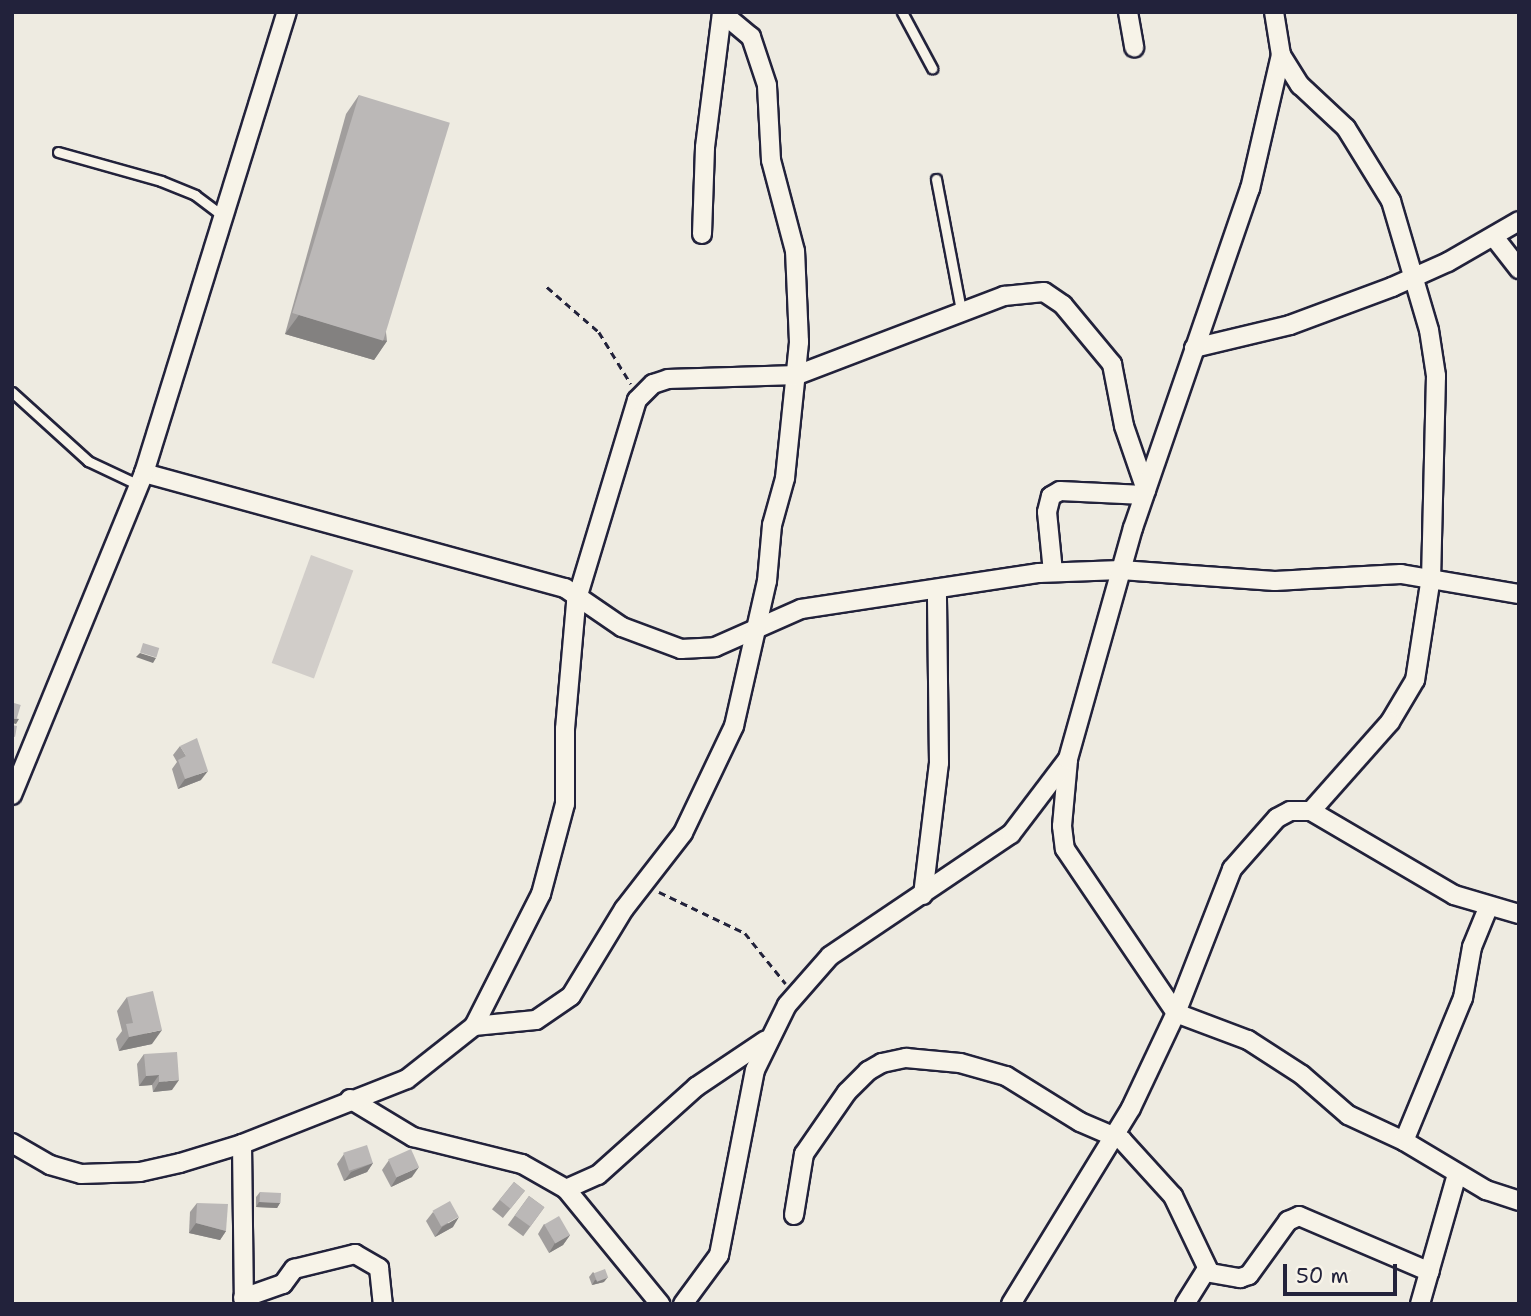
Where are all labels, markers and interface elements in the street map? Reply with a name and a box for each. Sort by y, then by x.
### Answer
scale bar [1286,1250,1400,1294]
text: 50 m [1296,1262,1349,1290]

